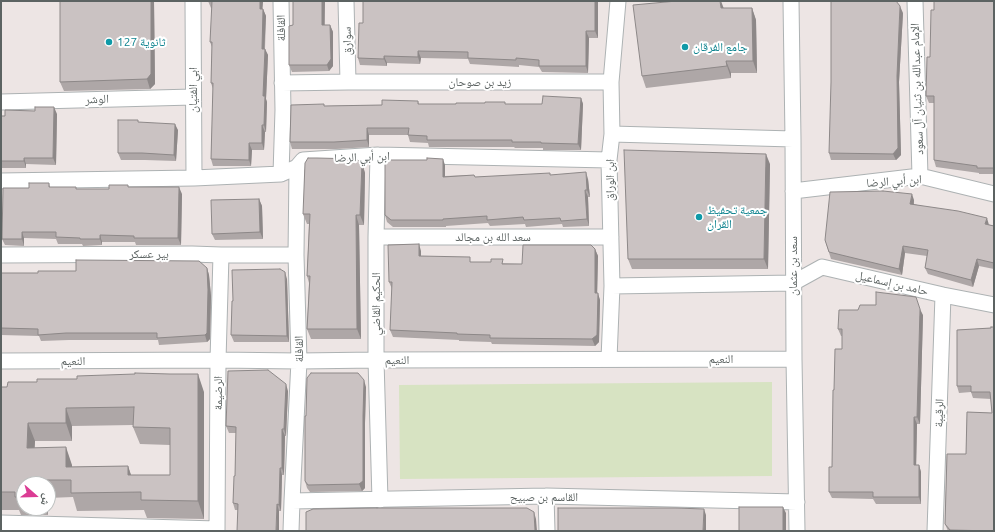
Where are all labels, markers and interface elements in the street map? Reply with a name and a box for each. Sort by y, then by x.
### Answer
street label: القافلة [274,15,288,41]
street label: الإمام عبدالله بن ثنيان آل سعود [908,23,926,155]
street label: سوارق [340,26,354,56]
place label: ثانوية 127 [117,35,166,49]
marker: ثانوية 127 [104,37,114,47]
place label: جامع الفرقان [693,40,748,54]
marker: جامع الفرقان [680,42,690,52]
street label: ابي الفتيان [186,67,200,113]
street label: زيد بن صوحان [449,75,511,89]
street label: الوشر [85,91,109,107]
street label: ابن أبي الرضا [334,149,390,165]
street label: ابن الوراق [603,159,617,201]
street label: ابن أبي الرضا [866,172,922,190]
place label: جمعية تحفيظ القران [707,203,767,231]
marker: جمعية تحفيظ القران [694,212,704,222]
street label: سعد الله بن مجالد [455,230,531,244]
street label: سعد بن عثمان [786,236,800,296]
street label: بير عسكر [129,247,169,261]
street label: حامد بن إسماعيل [854,268,930,298]
street label: الحكيم القاضي [369,272,383,336]
street label: القافلة [292,336,306,362]
street label: النعيم [709,352,733,366]
street label: النعيم [385,353,409,367]
street label: النعيم [61,354,85,368]
street label: الرضيمة [211,376,225,410]
street label: الرقيبة [931,398,947,428]
north arrow [16,476,56,516]
street label: القاسم بن صبيح [510,490,578,504]
text: ش [39,492,54,507]

